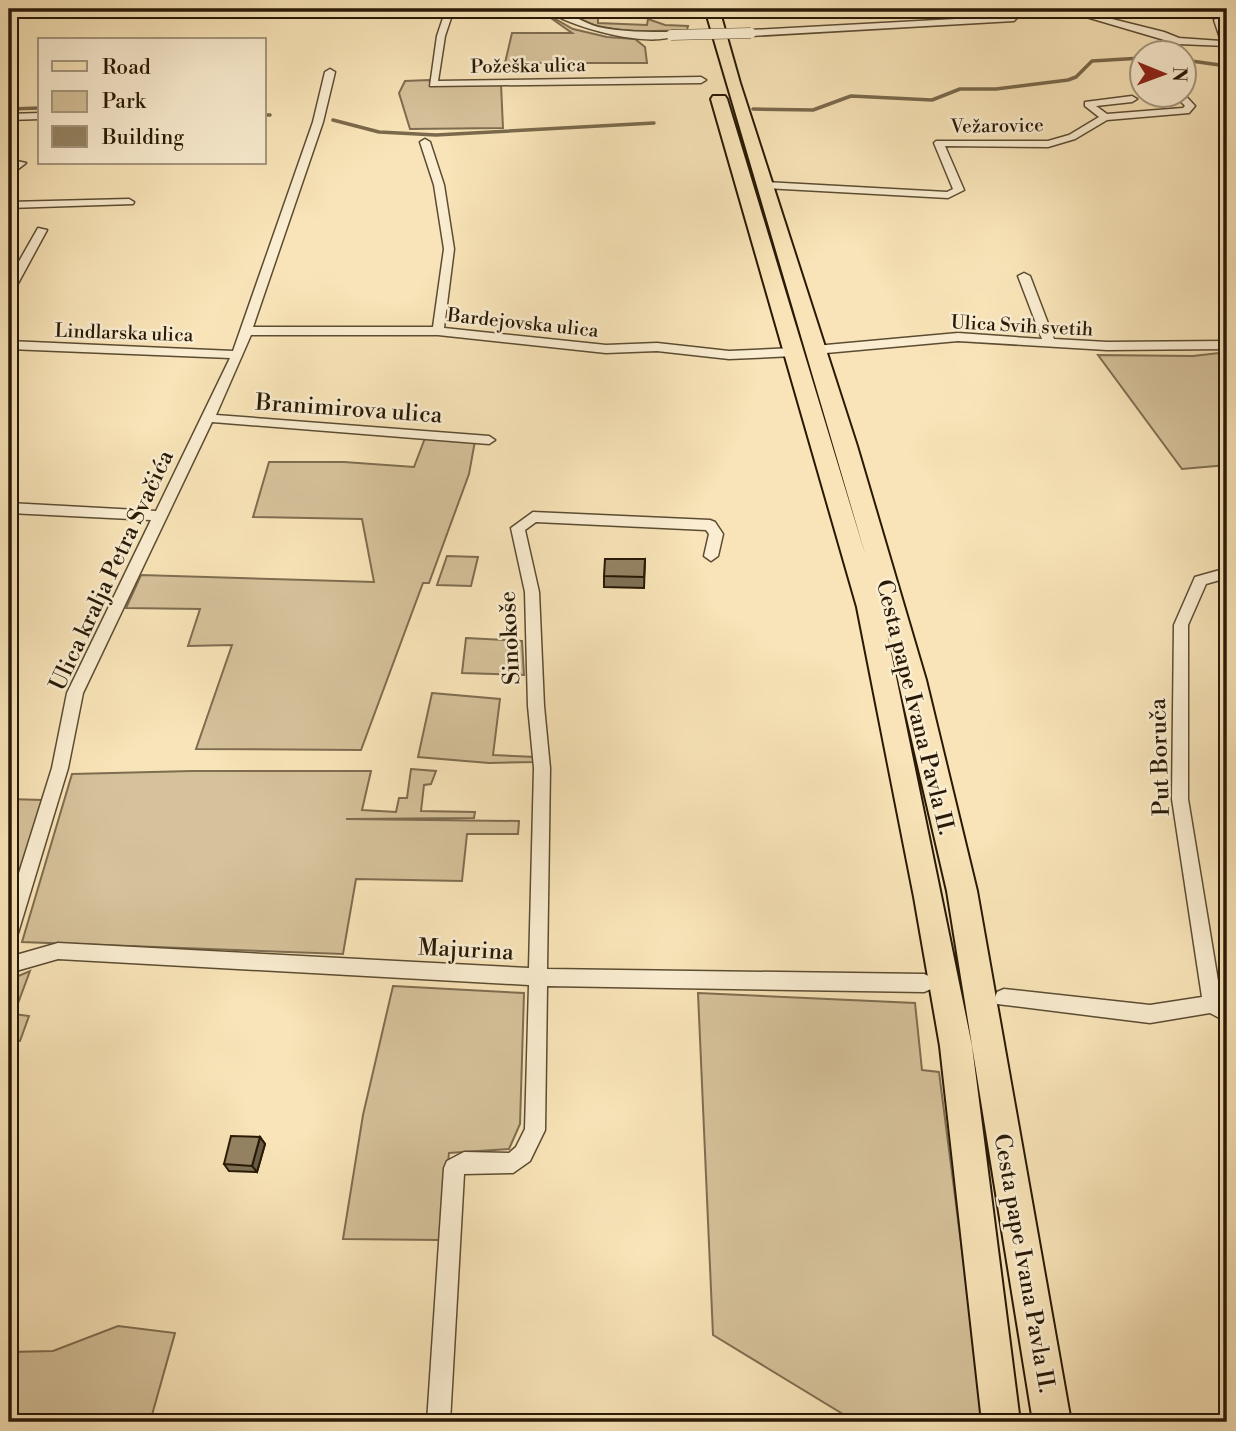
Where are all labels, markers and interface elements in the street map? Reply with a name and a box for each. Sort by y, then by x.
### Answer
legend [38,38,266,164]
north arrow [1128,38,1198,108]
street label: Požeška ulica [470,53,586,79]
text: Road [102,55,151,81]
text: N [1167,67,1191,82]
text: Park [102,89,147,115]
street label: Vežarovice [949,113,1044,139]
text: Building [101,125,184,151]
street label: Bardejovska ulica [445,303,600,343]
street label: Ulica Svih svetih [950,310,1094,342]
street label: Lindlarska ulica [54,319,194,347]
street label: Branimirova ulica [254,388,444,430]
street label: Ulica kralja Petra Svačića [44,445,180,695]
street label: Cesta pape Ivana Pavla II. [870,577,960,838]
street label: Sinokoše [494,590,526,686]
street label: Put Boruča [1144,697,1176,816]
street label: Majurina [417,934,515,967]
street label: Cesta pape Ivana Pavla II. [987,1132,1061,1395]

